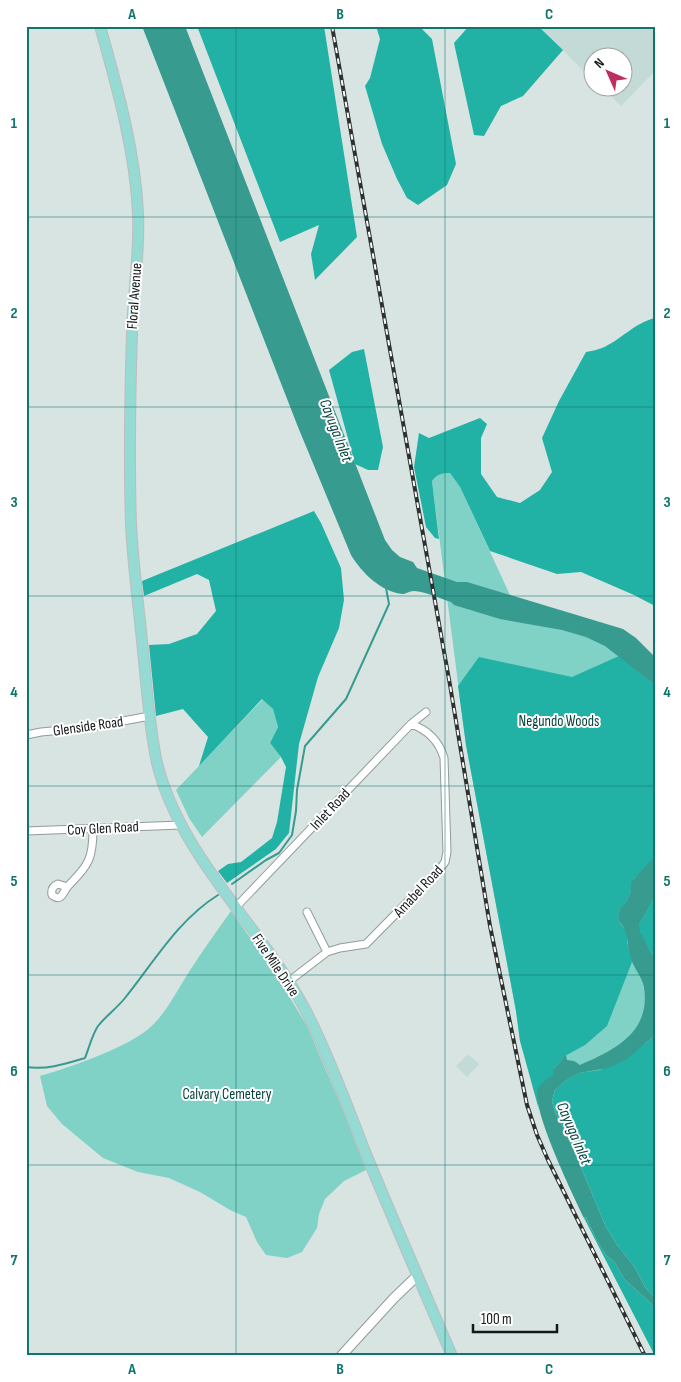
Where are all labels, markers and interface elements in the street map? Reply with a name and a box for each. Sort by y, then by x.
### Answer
text: A [127,5,136,24]
text: B [336,5,344,24]
text: C [545,5,553,24]
north arrow [584,48,634,98]
text: N [591,55,608,72]
text: 1 [11,114,18,133]
text: 1 [664,114,671,133]
street label: Floral Avenue [123,262,146,330]
text: 2 [10,304,18,323]
text: 2 [663,304,671,323]
water label: Cayuga Inlet [315,396,357,466]
text: 3 [10,493,18,512]
text: 3 [663,493,671,512]
text: 4 [10,683,18,702]
text: 4 [663,683,671,702]
street label: Glenside Road [52,712,124,741]
park label: Negundo Woods [519,712,599,731]
street label: Inlet Road [306,785,354,834]
street label: Coy Glen Road [67,817,139,840]
street label: Amabel Road [389,861,447,922]
text: 5 [10,872,18,891]
text: 5 [663,872,671,891]
street label: Five Mile Drive [248,930,304,1000]
text: 6 [10,1062,18,1081]
text: 6 [663,1062,671,1081]
park label: Calvary Cemetery [182,1085,272,1104]
water label: Cayuga Inlet [552,1100,596,1169]
text: 7 [11,1251,18,1270]
text: 7 [664,1251,671,1270]
scale bar [473,1302,557,1334]
text: 100 m [481,1310,512,1329]
text: A [127,1360,136,1379]
text: B [336,1360,344,1379]
text: C [545,1360,553,1379]

